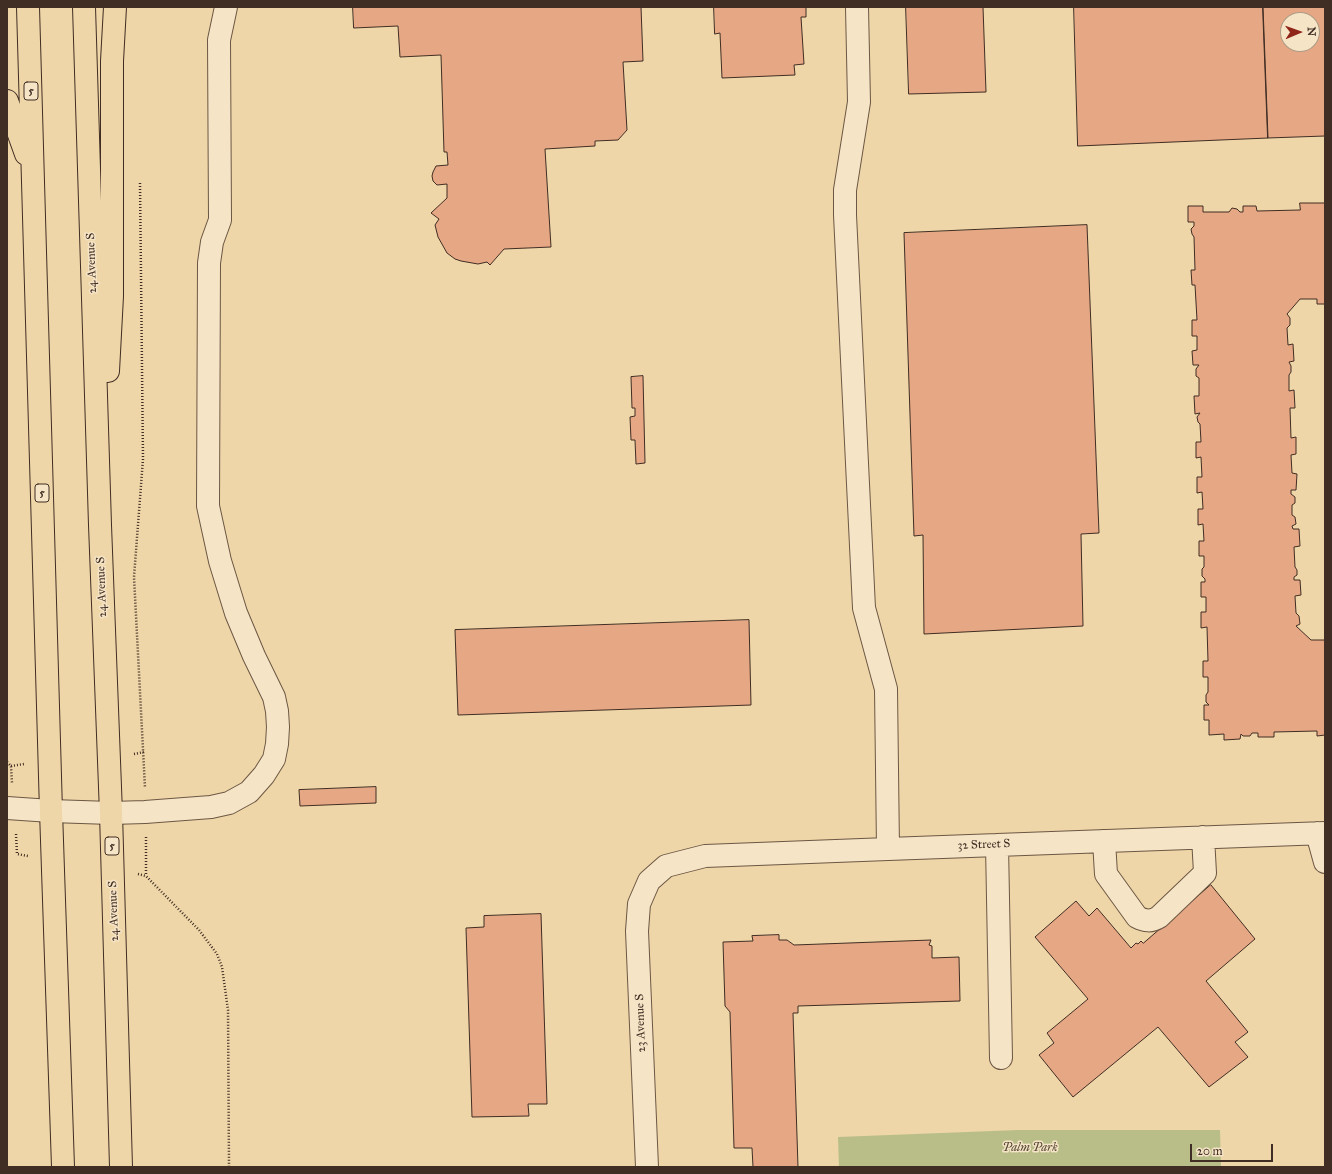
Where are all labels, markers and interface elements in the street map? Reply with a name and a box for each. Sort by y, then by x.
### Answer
north arrow [1280,12,1320,52]
text: N [1305,27,1318,36]
road number: 5 [24,82,38,100]
street label: 24 Avenue S [84,232,100,294]
road number: 5 [35,484,49,502]
street label: 24 Avenue S [94,556,110,618]
road number: 5 [105,837,119,855]
street label: 32 Street S [957,837,1011,853]
street label: 24 Avenue S [106,880,122,942]
street label: 23 Avenue S [633,993,649,1053]
scale bar [1192,1136,1275,1162]
park label: Palm Park [1003,1141,1057,1155]
text: 20 m [1197,1144,1223,1158]

